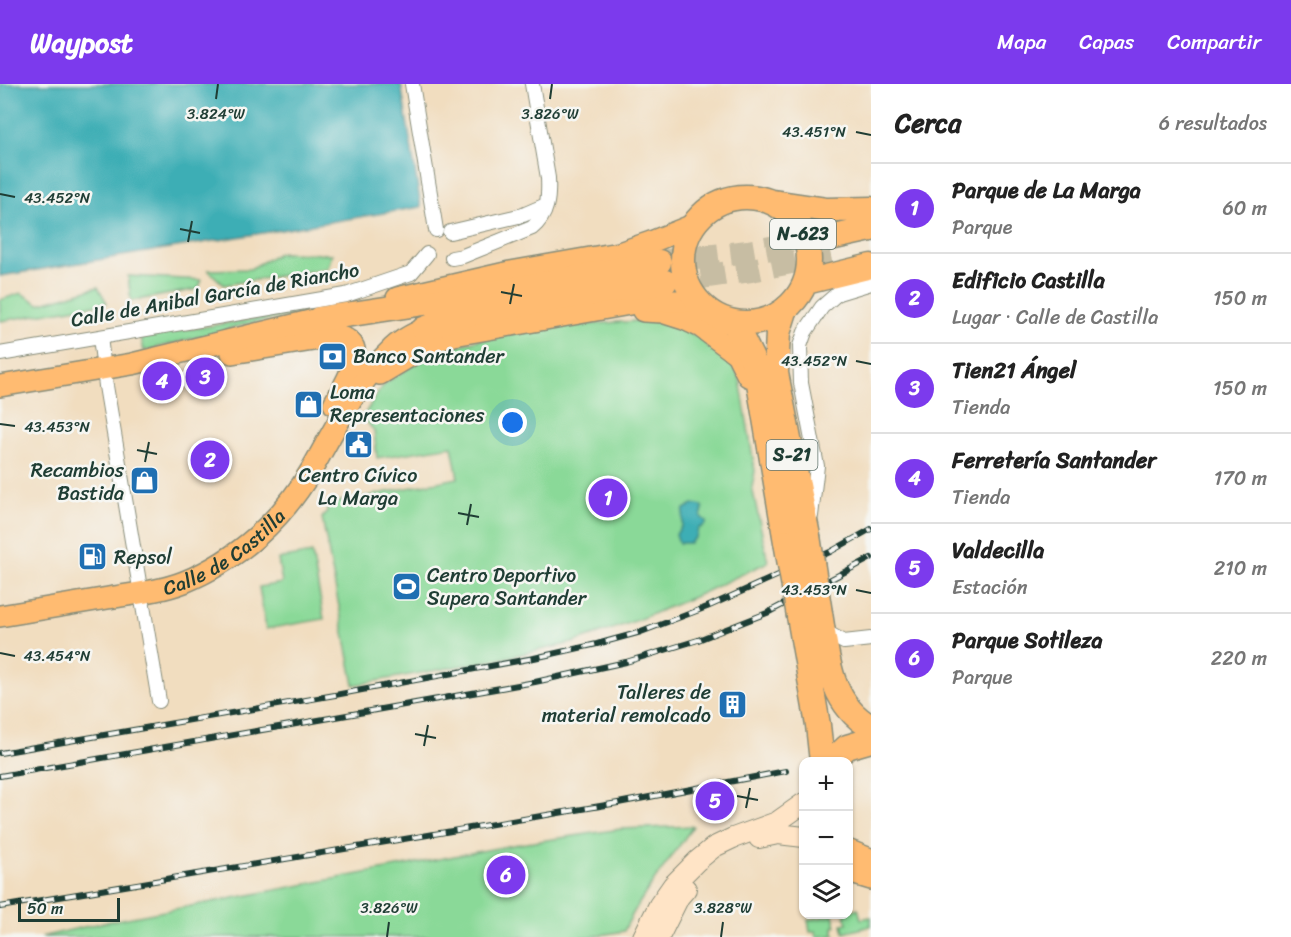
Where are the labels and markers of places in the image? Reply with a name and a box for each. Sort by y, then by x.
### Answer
place label: Banco Santander [353,339,506,374]
bank icon: Banco Santander [316,340,348,372]
pin: 3 [186,354,224,400]
pin: 4 [142,358,182,404]
place label: Loma Representaciones [330,375,485,433]
shop icon: Loma Representaciones [293,388,325,420]
public building icon: Centro Cívico La Marga [342,429,374,461]
pin: 2 [190,438,230,482]
place label: Recambios Bastida [31,453,125,511]
place label: Centro Cívico La Marga [299,458,417,516]
shop icon: Recambios Bastida [129,465,161,497]
pin: 1 [588,476,628,520]
place label: Repsol [114,540,172,575]
fuel station icon: Repsol [77,541,109,573]
place label: Centro Deportivo Supera Santander [427,558,588,616]
sports icon: Centro Deportivo Supera Santander [390,571,422,603]
place label: Talleres de material remolcado [542,675,711,733]
building icon: Talleres de material remolcado [716,688,748,720]
pin: 5 [696,778,734,824]
pin: 6 [486,852,526,898]

